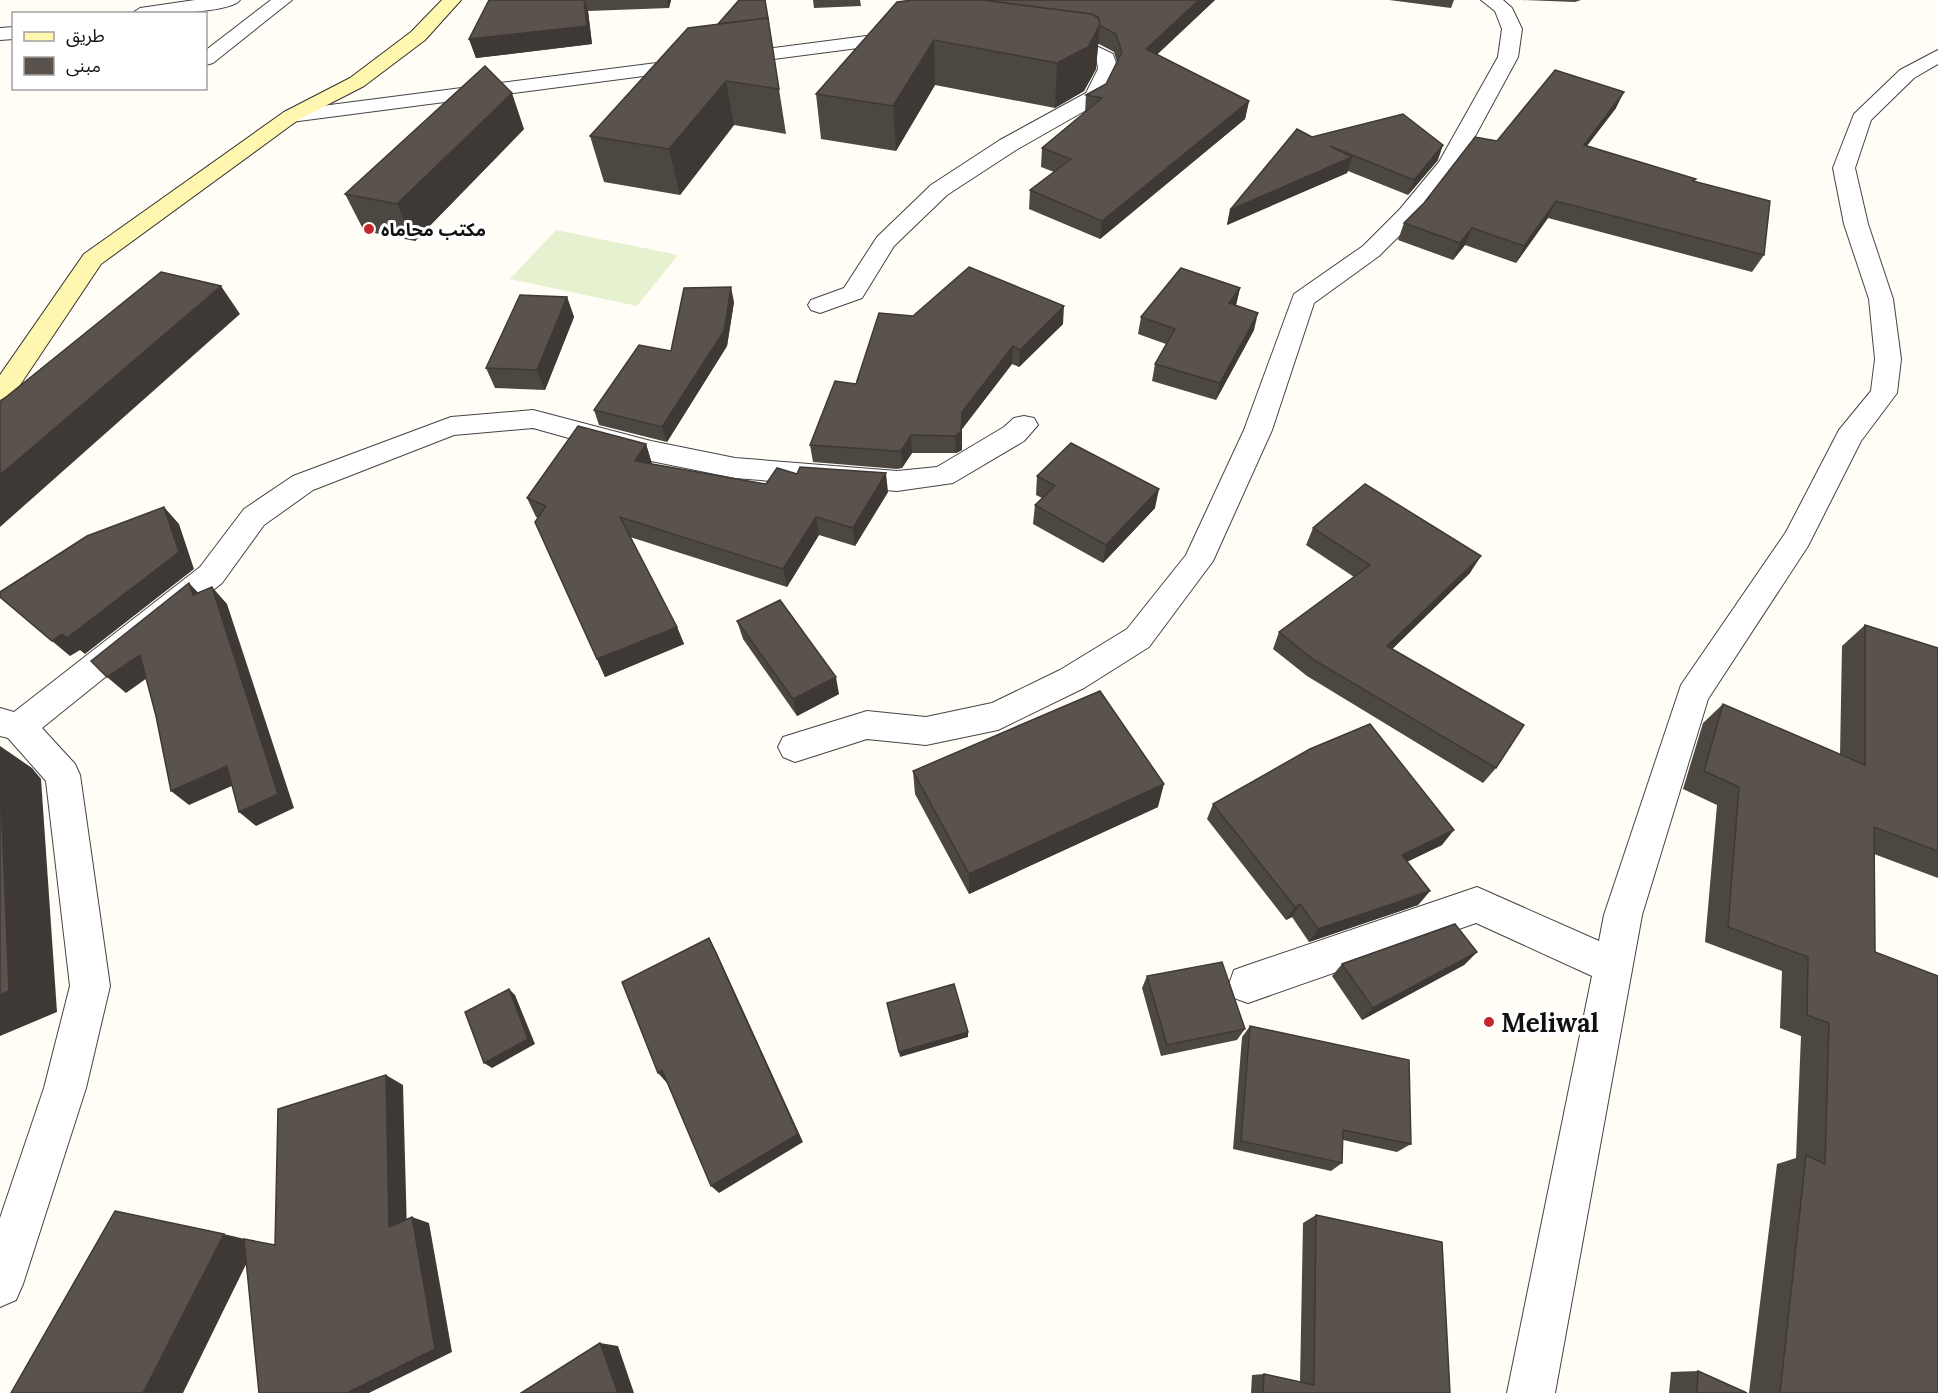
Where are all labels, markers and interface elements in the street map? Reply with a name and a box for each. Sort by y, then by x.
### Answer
legend [12,12,207,90]
text: طريق [66,24,105,47]
text: مبنى [66,54,101,77]
place label: مكتب محاماه [381,218,486,241]
marker: مكتب محاماه [362,222,376,236]
place label: Meliwal [1501,1006,1599,1039]
marker: Meliwal [1482,1015,1496,1029]

